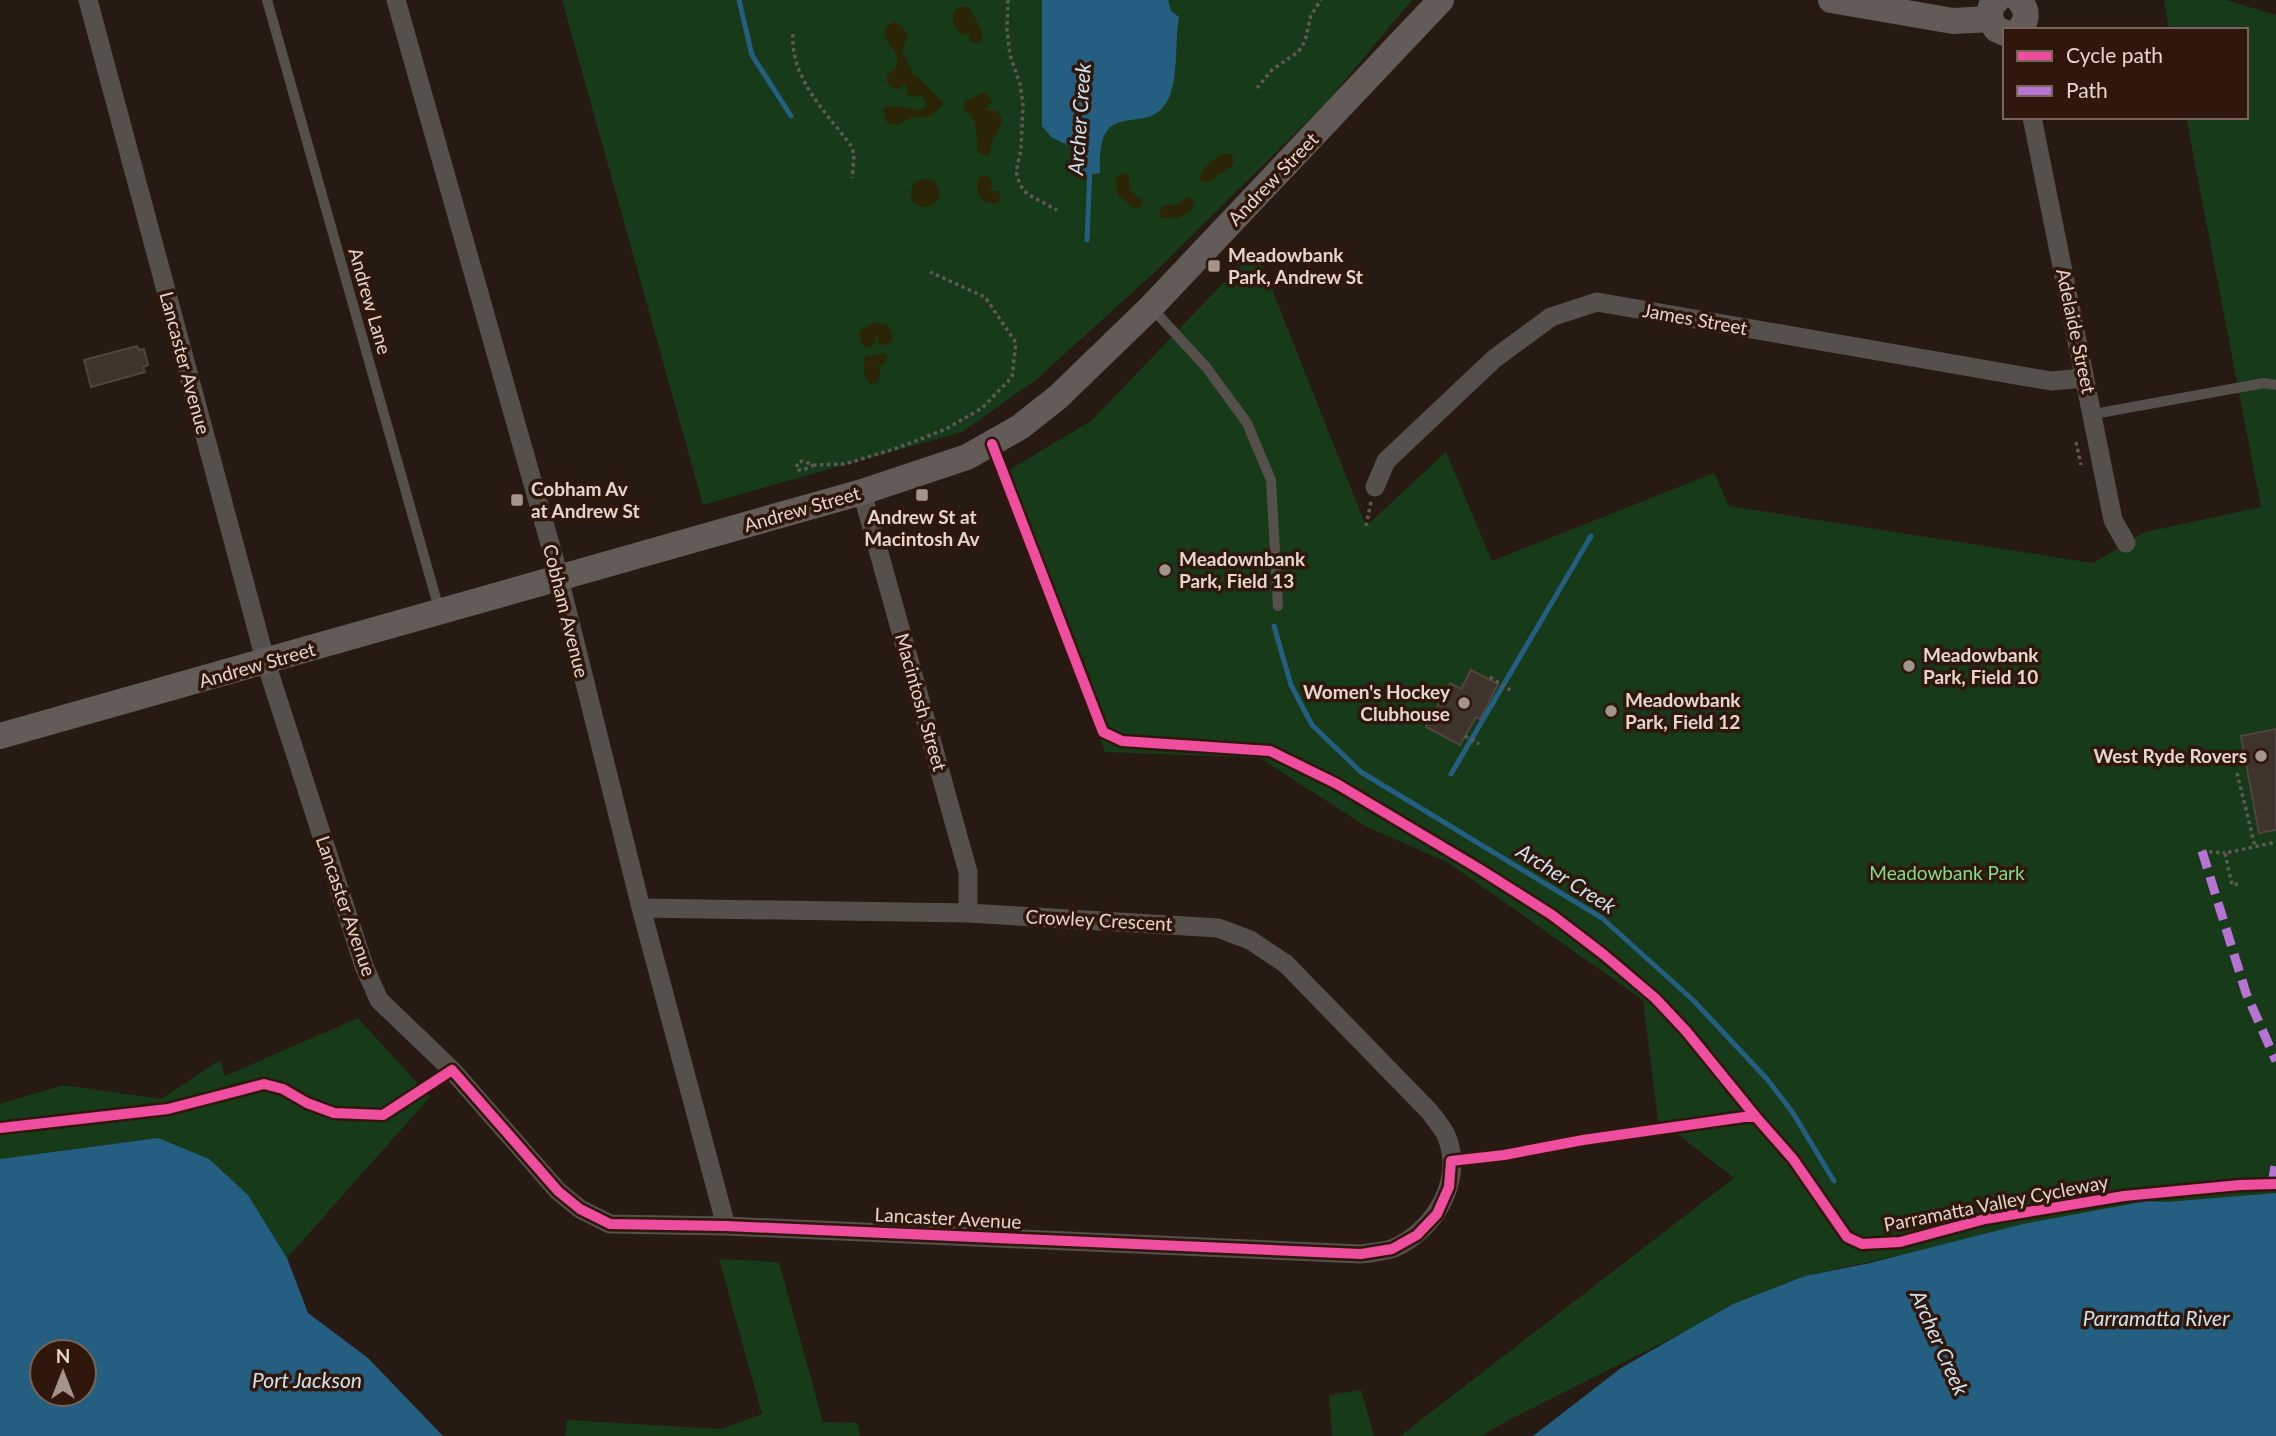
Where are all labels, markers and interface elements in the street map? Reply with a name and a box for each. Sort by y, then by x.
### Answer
legend [2003,28,2248,119]
text: Cycle path [2066,42,2163,67]
water label: Archer Creek [1062,61,1095,177]
text: Path [2066,77,2108,102]
street label: Andrew Street [1223,127,1323,230]
place label: Meadowbank Park, Andrew St [1228,243,1363,288]
street label: Andrew Lane [344,245,397,357]
marker: Meadowbank Park, Andrew St [1206,258,1222,274]
street label: Adelaide Street [2052,266,2101,396]
street label: Lancaster Avenue [155,289,216,437]
street label: James Street [1641,298,1749,339]
place label: Cobham Av at Andrew St [531,477,640,522]
street label: Andrew Street [741,481,863,536]
marker: Andrew St at Macintosh Av [914,487,930,503]
marker: Cobham Av at Andrew St [509,492,525,508]
place label: Andrew St at Macintosh Av [864,505,980,550]
street label: Cobham Avenue [539,542,594,680]
place label: Meadownbank Park, Field 13 [1179,547,1306,592]
marker: Meadownbank Park, Field 13 [1157,562,1173,578]
street label: Macintosh Street [891,630,952,774]
street label: Andrew Street [196,637,318,692]
place label: Meadowbank Park, Field 10 [1923,643,2039,688]
marker: Meadowbank Park, Field 10 [1901,658,1917,674]
place label: Women's Hockey Clubhouse [1303,680,1451,725]
place label: Meadowbank Park, Field 12 [1625,688,1741,733]
marker: Women's Hockey Clubhouse [1456,695,1472,711]
marker: Meadowbank Park, Field 12 [1603,703,1619,719]
place label: West Ryde Rovers [2093,744,2247,767]
marker: West Ryde Rovers [2253,748,2269,764]
street label: Lancaster Avenue [312,833,381,979]
water label: Archer Creek [1512,837,1622,919]
park label: Meadowbank Park [1869,861,2025,884]
street label: Crowley Crescent [1025,904,1173,935]
street label: Parramatta Valley Cycleway [1882,1169,2110,1236]
street label: Lancaster Avenue [874,1202,1022,1233]
water label: Archer Creek [1906,1285,1975,1400]
water label: Parramatta River [2083,1305,2230,1330]
north arrow [28,1338,98,1408]
text: N [56,1344,70,1367]
water label: Port Jackson [252,1367,362,1392]

